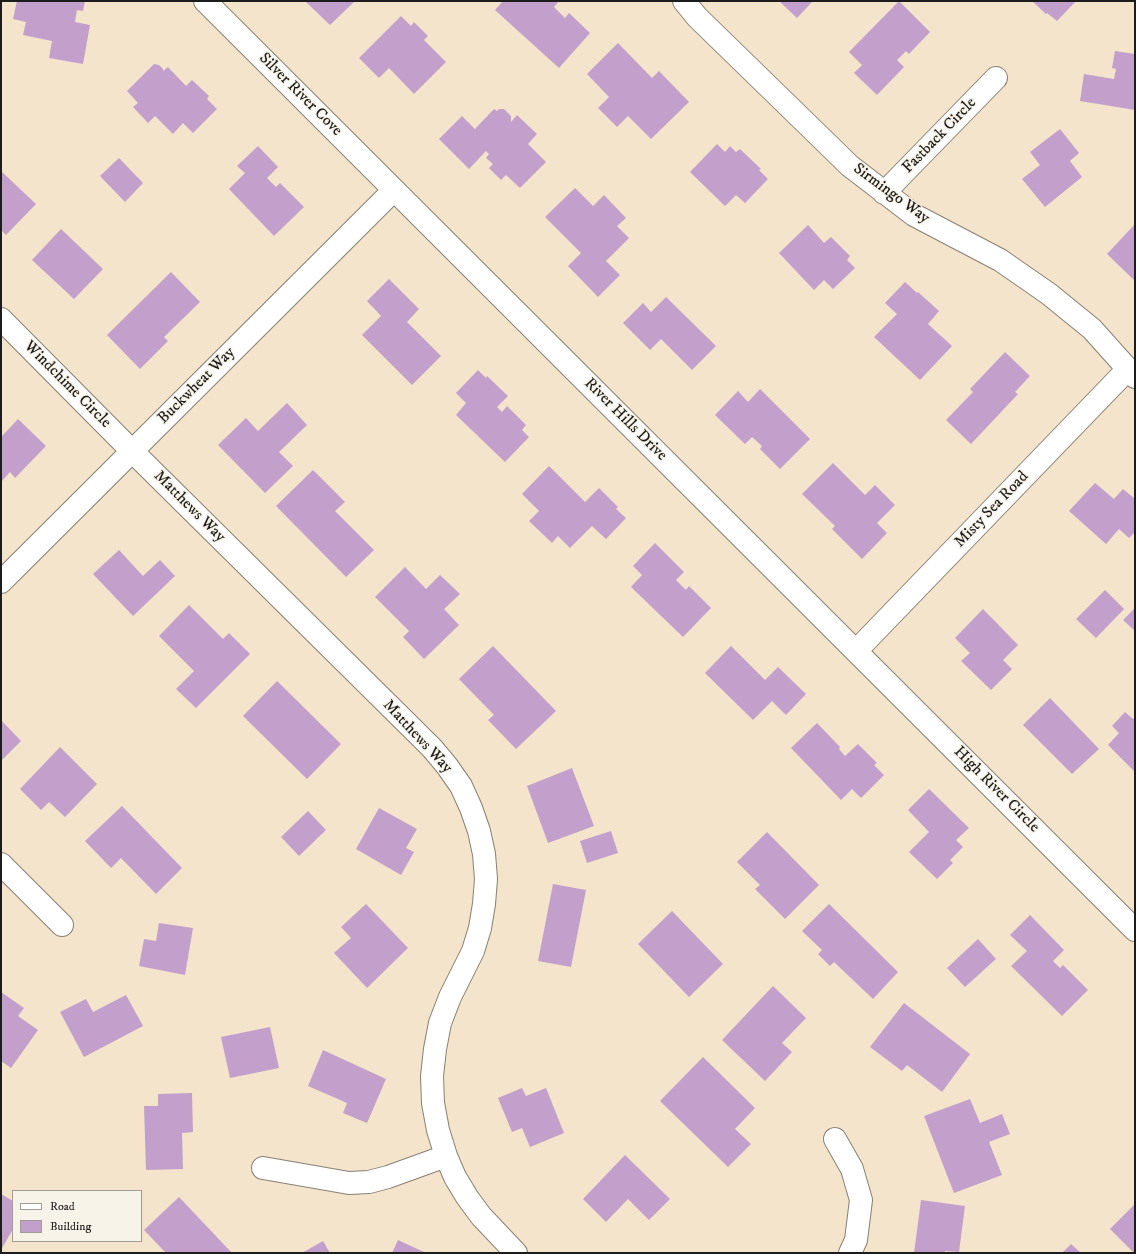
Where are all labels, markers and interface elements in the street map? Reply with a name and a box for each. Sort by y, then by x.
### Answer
street label: Silver River Cove [254,49,346,141]
street label: Fastback Circle [899,94,981,178]
street label: Sirmingo Way [849,160,933,228]
street label: Windchime Circle [19,337,115,433]
street label: Buckwheat Way [154,343,240,429]
street label: River Hills Drive [580,375,670,465]
street label: Matthews Way [149,467,229,547]
street label: Misty Sea Road [951,468,1033,552]
street label: Matthews Way [378,696,456,778]
street label: High River Circle [949,743,1043,837]
legend [12,1190,142,1242]
text: Road [50,1199,75,1214]
text: Building [50,1219,91,1234]

